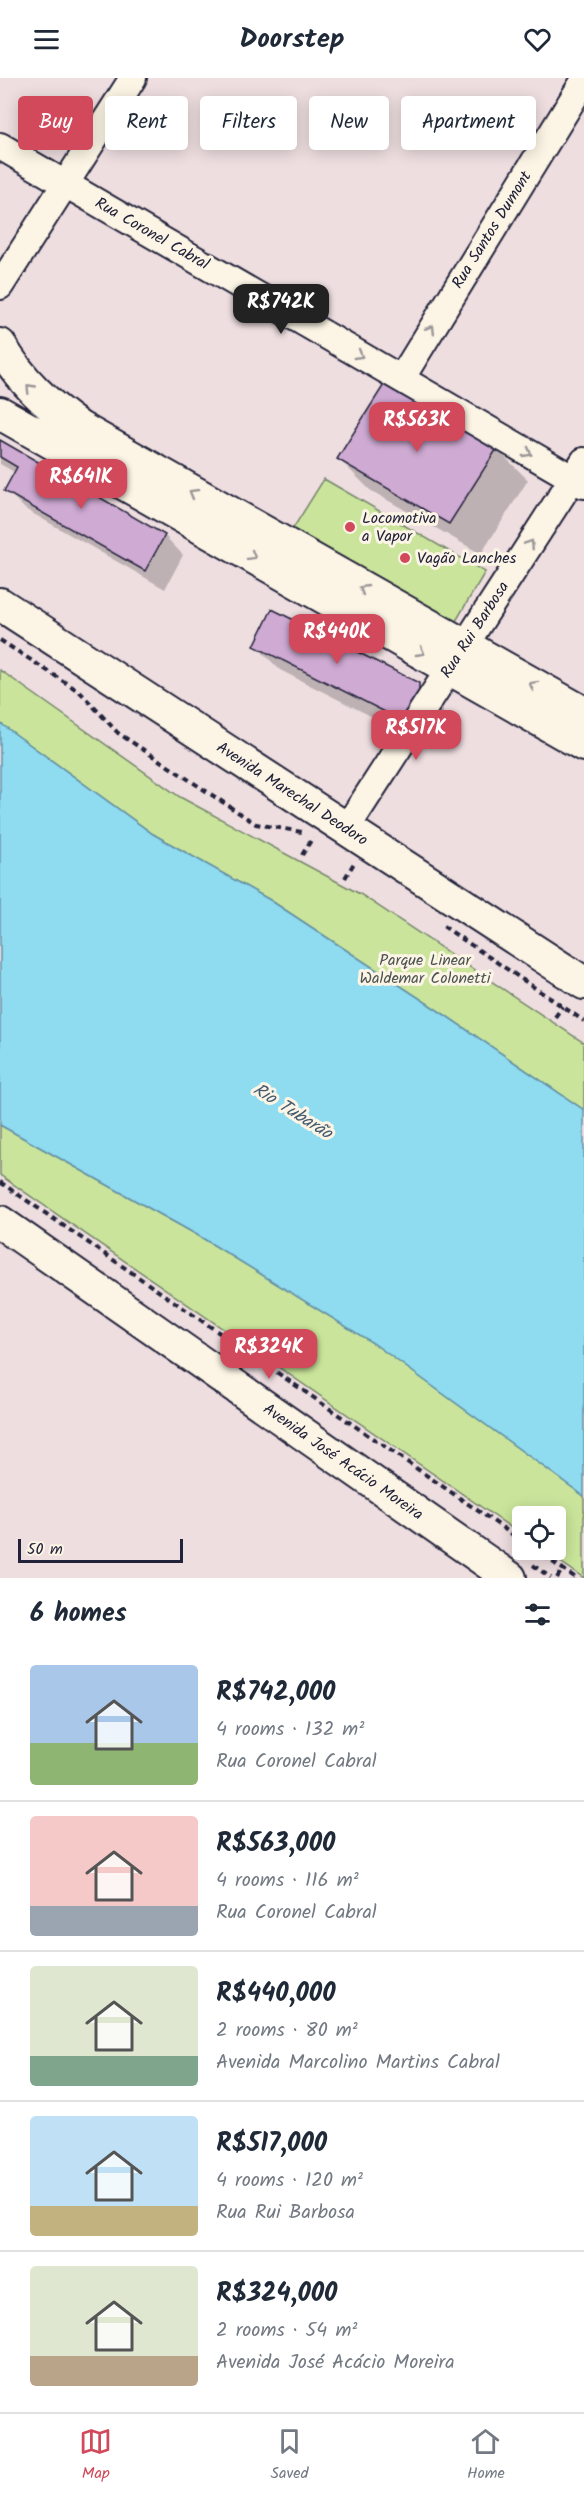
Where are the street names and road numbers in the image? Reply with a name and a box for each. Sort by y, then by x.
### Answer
street label: Rua Santos Dumont [446,166,539,294]
street label: Rua Coronel Cabral [90,191,214,277]
street label: Rua Rui Barbosa [434,577,516,683]
street label: Avenida Marechal Deodoro [211,735,373,853]
street label: Avenida José Acácio Moreira [258,1397,428,1527]

